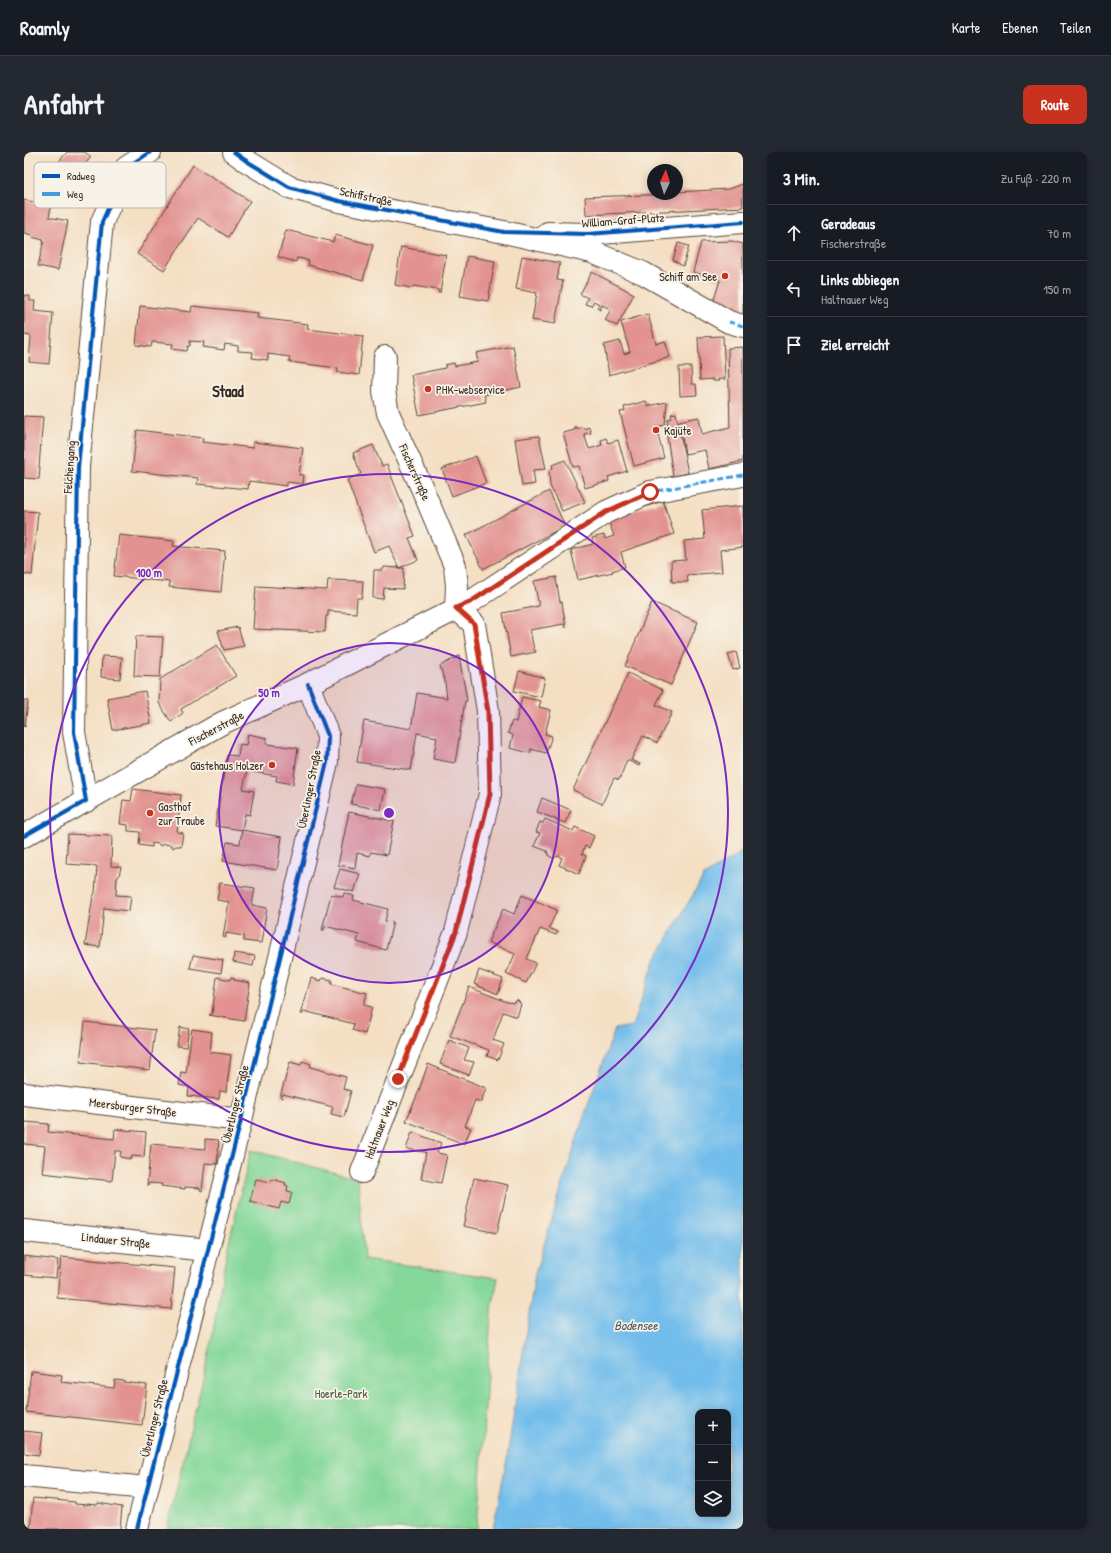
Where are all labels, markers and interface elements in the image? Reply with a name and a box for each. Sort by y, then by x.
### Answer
text: Roamly [20,15,70,41]
text: Karte [952,18,980,37]
text: Ebenen [1002,18,1038,37]
text: Teilen [1060,18,1091,37]
text: Anfahrt [24,85,104,123]
button: Route [1023,85,1087,124]
legend [34,162,166,208]
north arrow [647,164,683,200]
text: 3 Min. [783,167,820,190]
text: Radweg [67,169,95,183]
text: Zu Fuß · 220 m [1001,169,1071,187]
street label: Schiffstraße [338,182,394,210]
text: Weg [67,187,83,201]
street label: William-Graf-Platz [581,209,665,231]
text: Geradeaus [821,213,875,234]
icon: ahead [783,222,805,244]
text: 70 m [1047,224,1071,242]
text: Fischerstraße [821,234,886,252]
place label: Schiff am See [659,268,717,285]
text: Links abbiegen [821,269,899,290]
marker: Schiff am See [720,271,730,281]
icon: left [783,278,805,300]
text: 150 m [1043,280,1071,298]
text: Haltnauer Weg [821,290,888,308]
icon: arrive [783,334,805,356]
text: Ziel erreicht [821,334,890,355]
district label: Staad [212,380,245,402]
place label: PHK-webservice [436,381,505,398]
marker: PHK-webservice [423,384,433,394]
place label: Kajüte [664,422,692,439]
marker: Kajüte [651,425,661,435]
street label: Felchengang [59,440,79,495]
street label: Fischerstraße [395,440,435,503]
route start [641,483,659,501]
text: 100 m [136,564,162,581]
text: 50 m [258,684,280,701]
street label: Fischerstraße [185,706,247,750]
street label: Überlinger Straße [293,748,325,830]
place label: Gästehaus Holzer [190,757,264,774]
marker: Gästehaus Holzer [267,760,277,770]
place label: Gasthof zur Traube [158,798,205,829]
centre of rings [382,806,396,820]
marker: Gasthof zur Traube [145,808,155,818]
street label: Überlinger Straße [217,1063,253,1145]
route end [389,1070,407,1088]
street label: Meersburger Straße [88,1093,178,1121]
street label: Haltnauer Weg [360,1097,398,1161]
street label: Lindauer Straße [81,1228,151,1252]
water label: Bodensee [614,1316,658,1334]
street label: Überlinger Straße [136,1377,172,1459]
park label: Hoerle-Park [315,1385,367,1402]
map controls [695,1409,731,1517]
button: + [695,1409,731,1445]
button: − [695,1445,731,1481]
button: layers [695,1481,731,1517]

